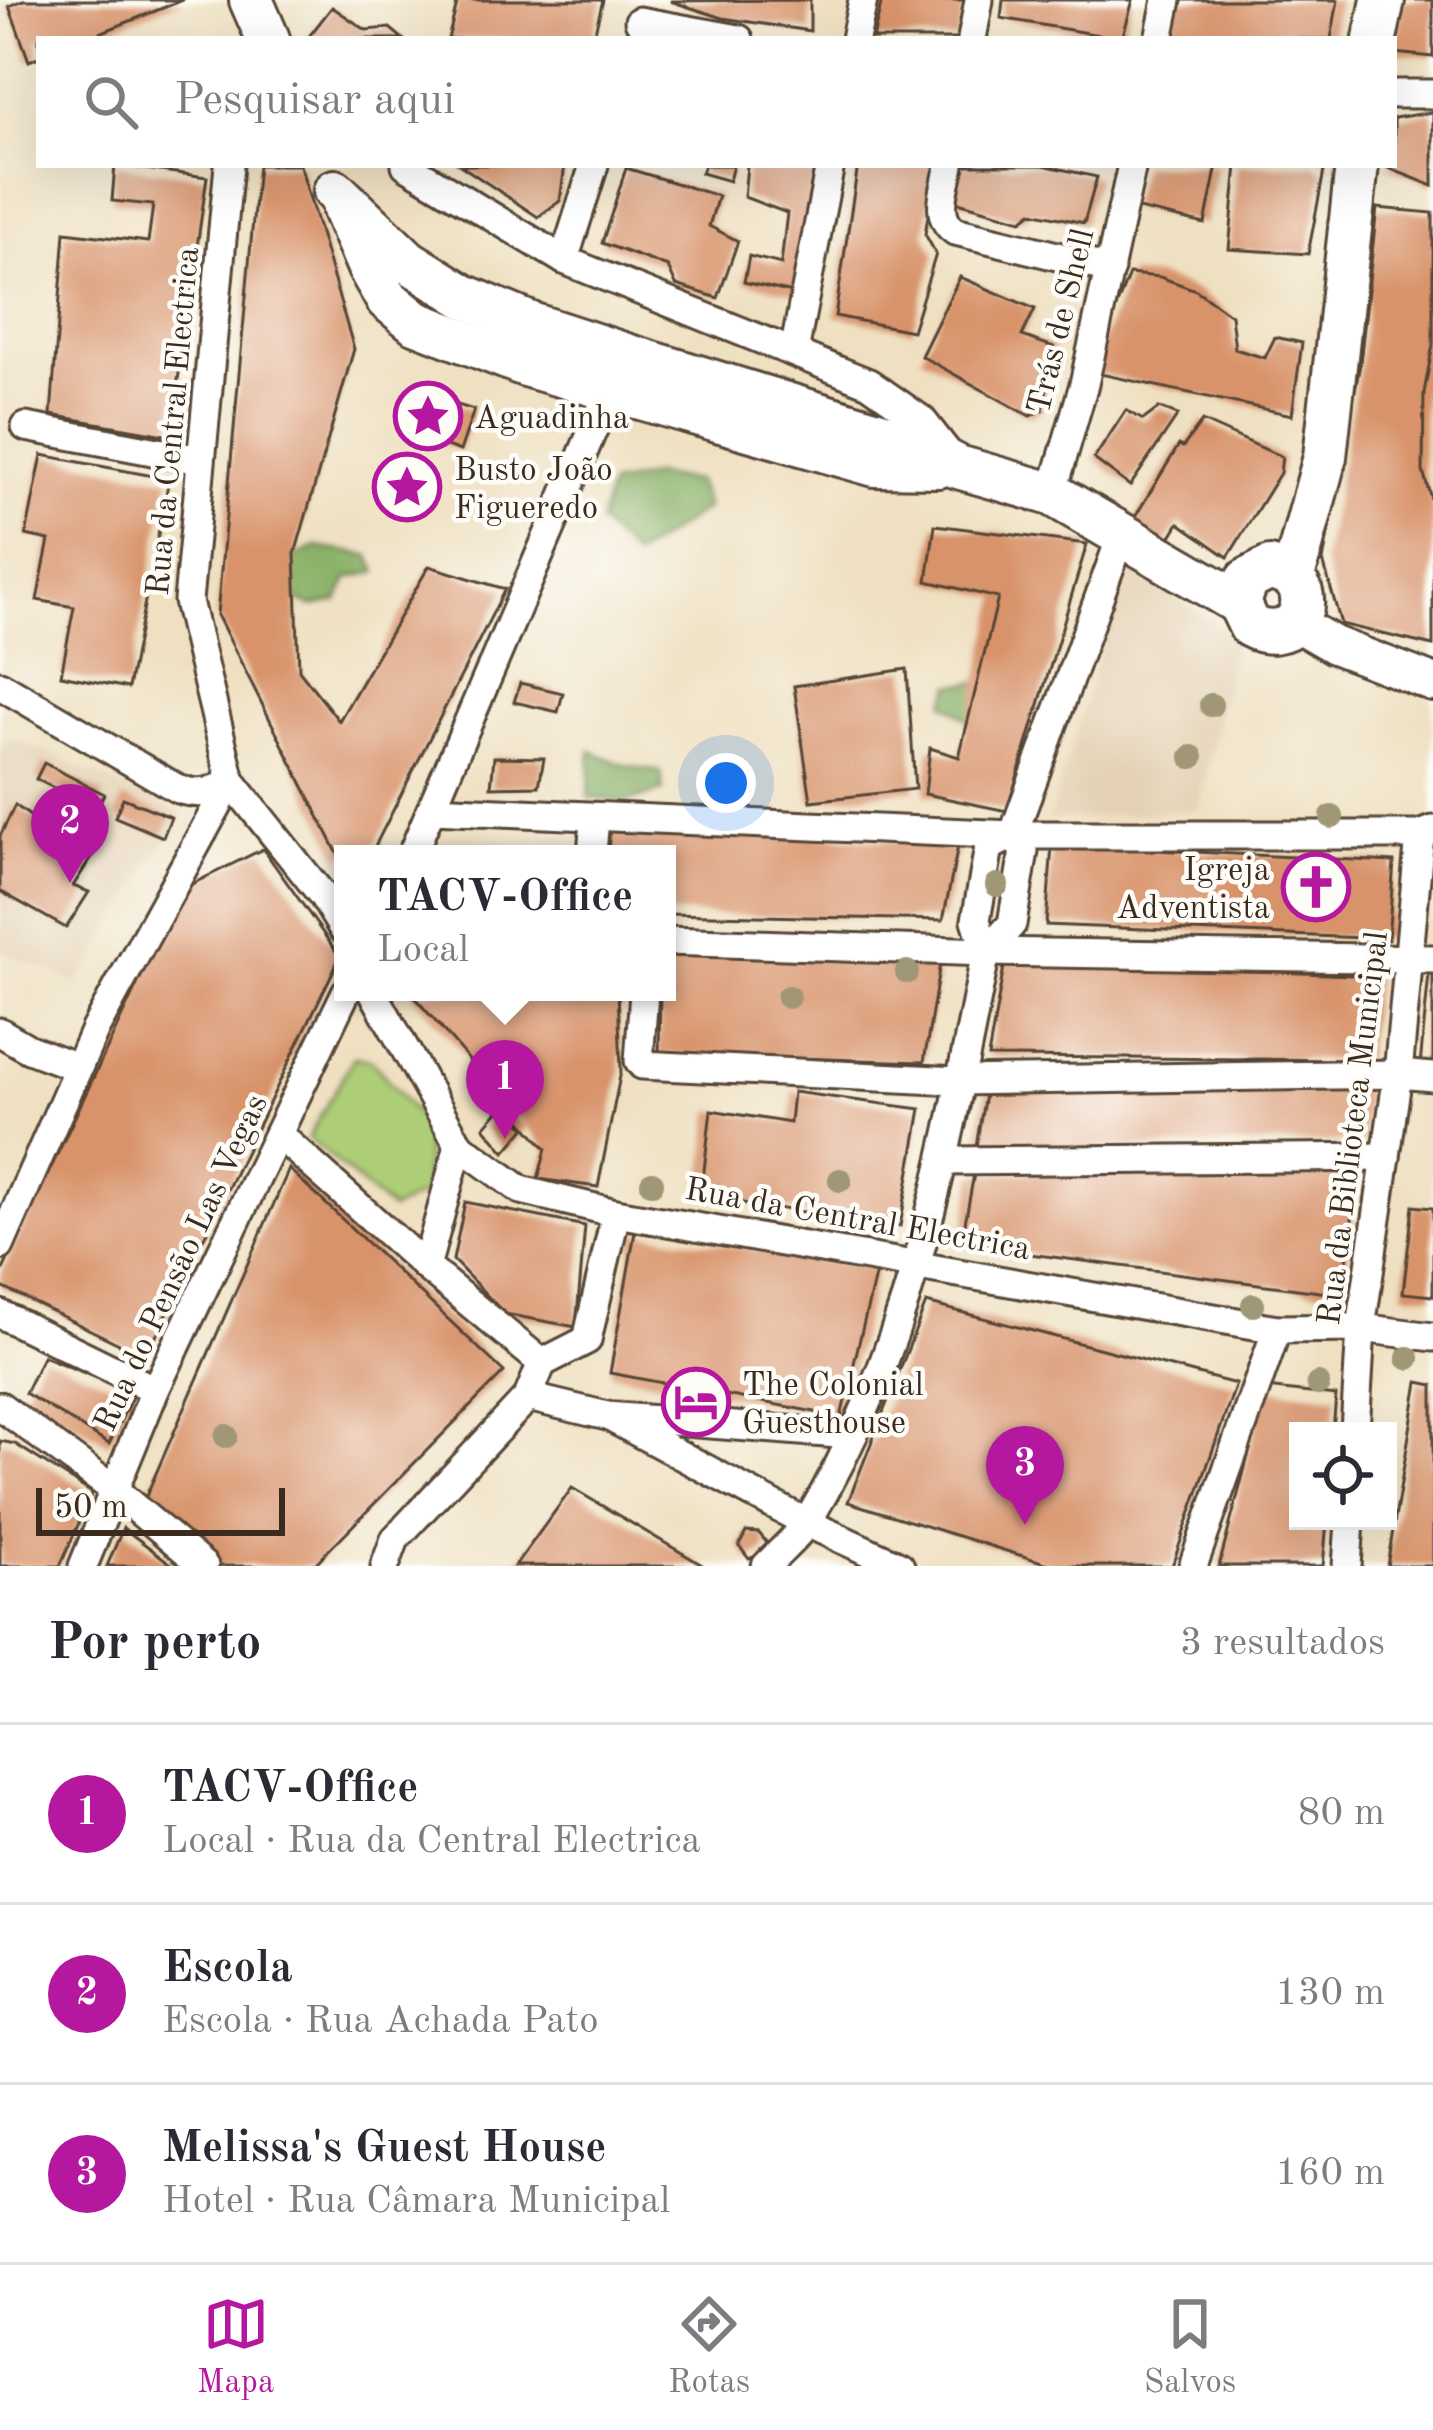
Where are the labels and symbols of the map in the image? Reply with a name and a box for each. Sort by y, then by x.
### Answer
street label: Trás de Shell [1023,226,1101,418]
street label: Rua da Central Electrica [143,245,206,597]
place icon: Aguadinha [393,381,463,451]
place label: Aguadinha [474,403,629,436]
place icon: Busto João Figueredo [372,452,442,522]
place label: Busto João Figueredo [454,455,613,526]
your location [696,753,756,813]
pin: 2 [31,784,109,883]
church icon: Igreja Adventista [1281,852,1351,922]
place label: Igreja Adventista [1116,855,1270,926]
street label: Rua da Biblioteca Municipal [1314,930,1395,1327]
pin: 1 [466,1040,544,1139]
street label: Rua do Pensão Las Vegas [90,1090,275,1437]
street label: Rua da Central Electrica [682,1174,1033,1267]
hotel icon: The Colonial Guesthouse [661,1367,731,1437]
place label: The Colonial Guesthouse [742,1370,924,1441]
pin: 3 [986,1426,1064,1525]
scale bar [36,1482,285,1535]

